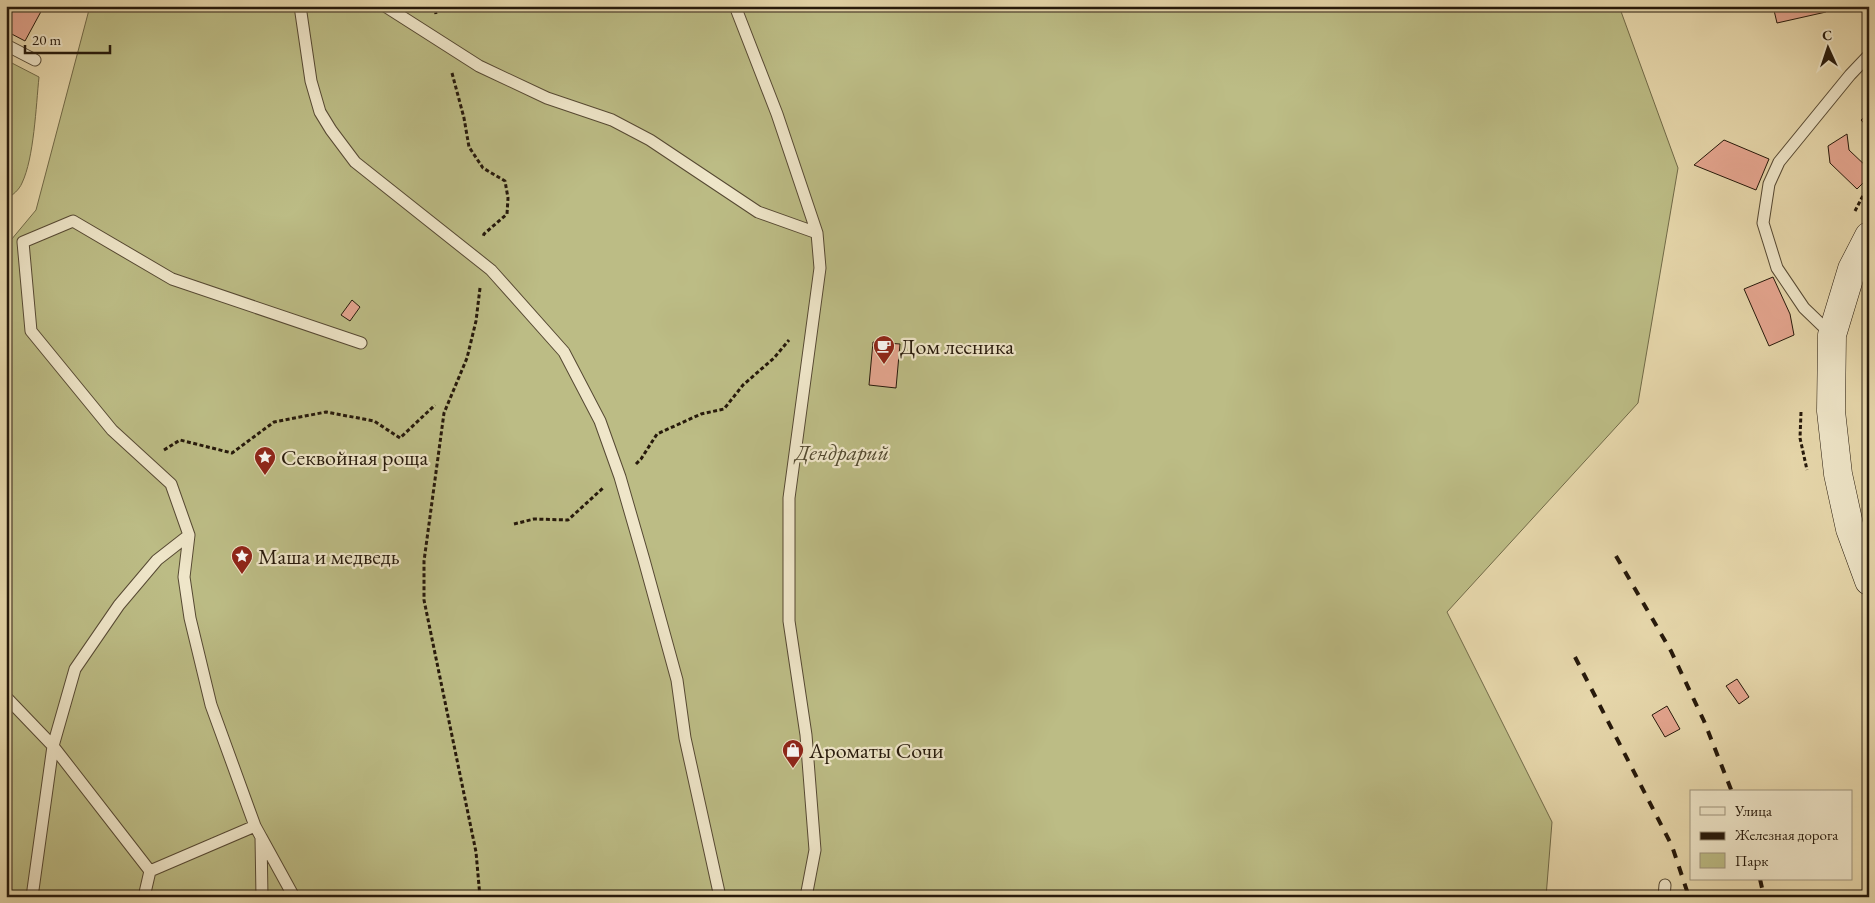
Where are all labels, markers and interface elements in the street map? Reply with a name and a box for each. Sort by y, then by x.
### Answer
scale bar [25,22,110,54]
north arrow [1802,22,1852,72]
text: С [1822,26,1833,44]
text: 20 m [32,30,61,49]
place label: Дом лесника [900,332,1014,361]
cafe icon: Дом лесника [872,334,896,365]
park label: Дендрарий [793,438,889,467]
place label: Секвойная роща [281,443,429,472]
place icon: Секвойная роща [253,445,277,476]
place label: Маша и медведь [258,542,400,571]
place icon: Маша и медведь [230,544,254,575]
place label: Ароматы Сочи [808,736,944,765]
shop icon: Ароматы Сочи [781,738,805,769]
legend [1690,790,1852,880]
text: Улица [1734,801,1772,820]
text: Железная дорога [1734,825,1838,844]
text: Парк [1735,851,1768,870]

